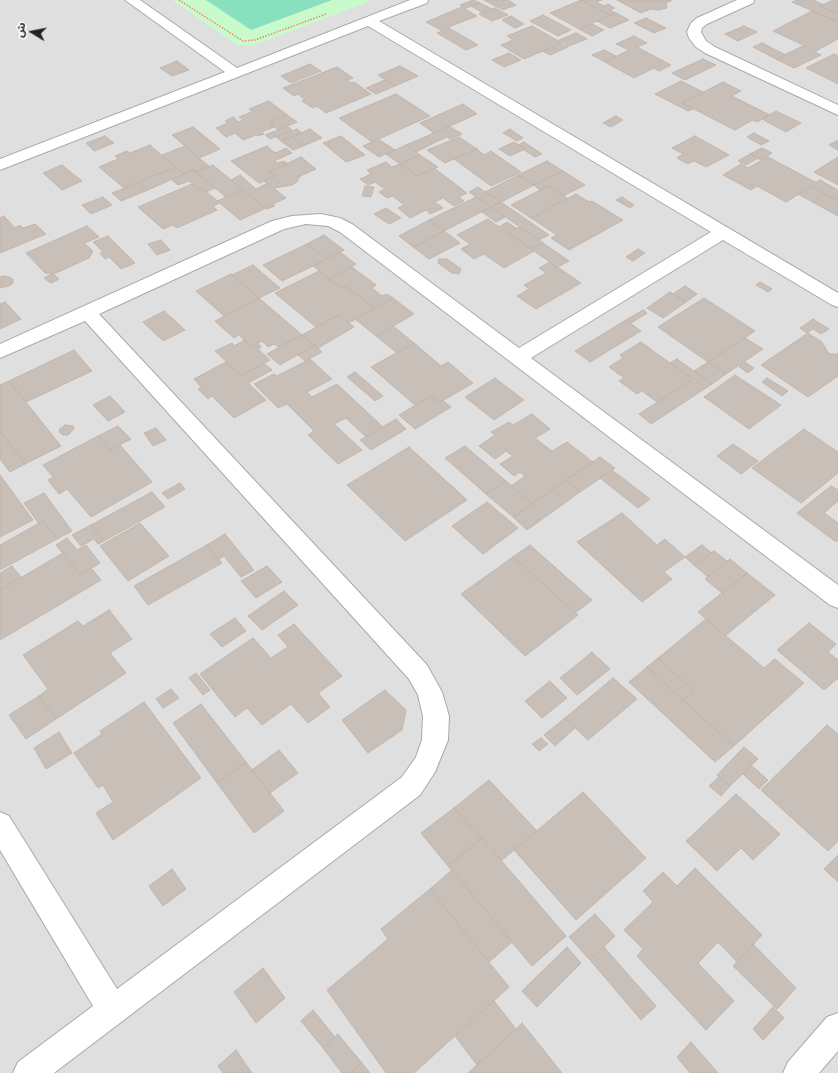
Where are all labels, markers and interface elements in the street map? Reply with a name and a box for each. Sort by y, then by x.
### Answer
north arrow [12,12,52,52]
text: ش [11,21,28,39]

